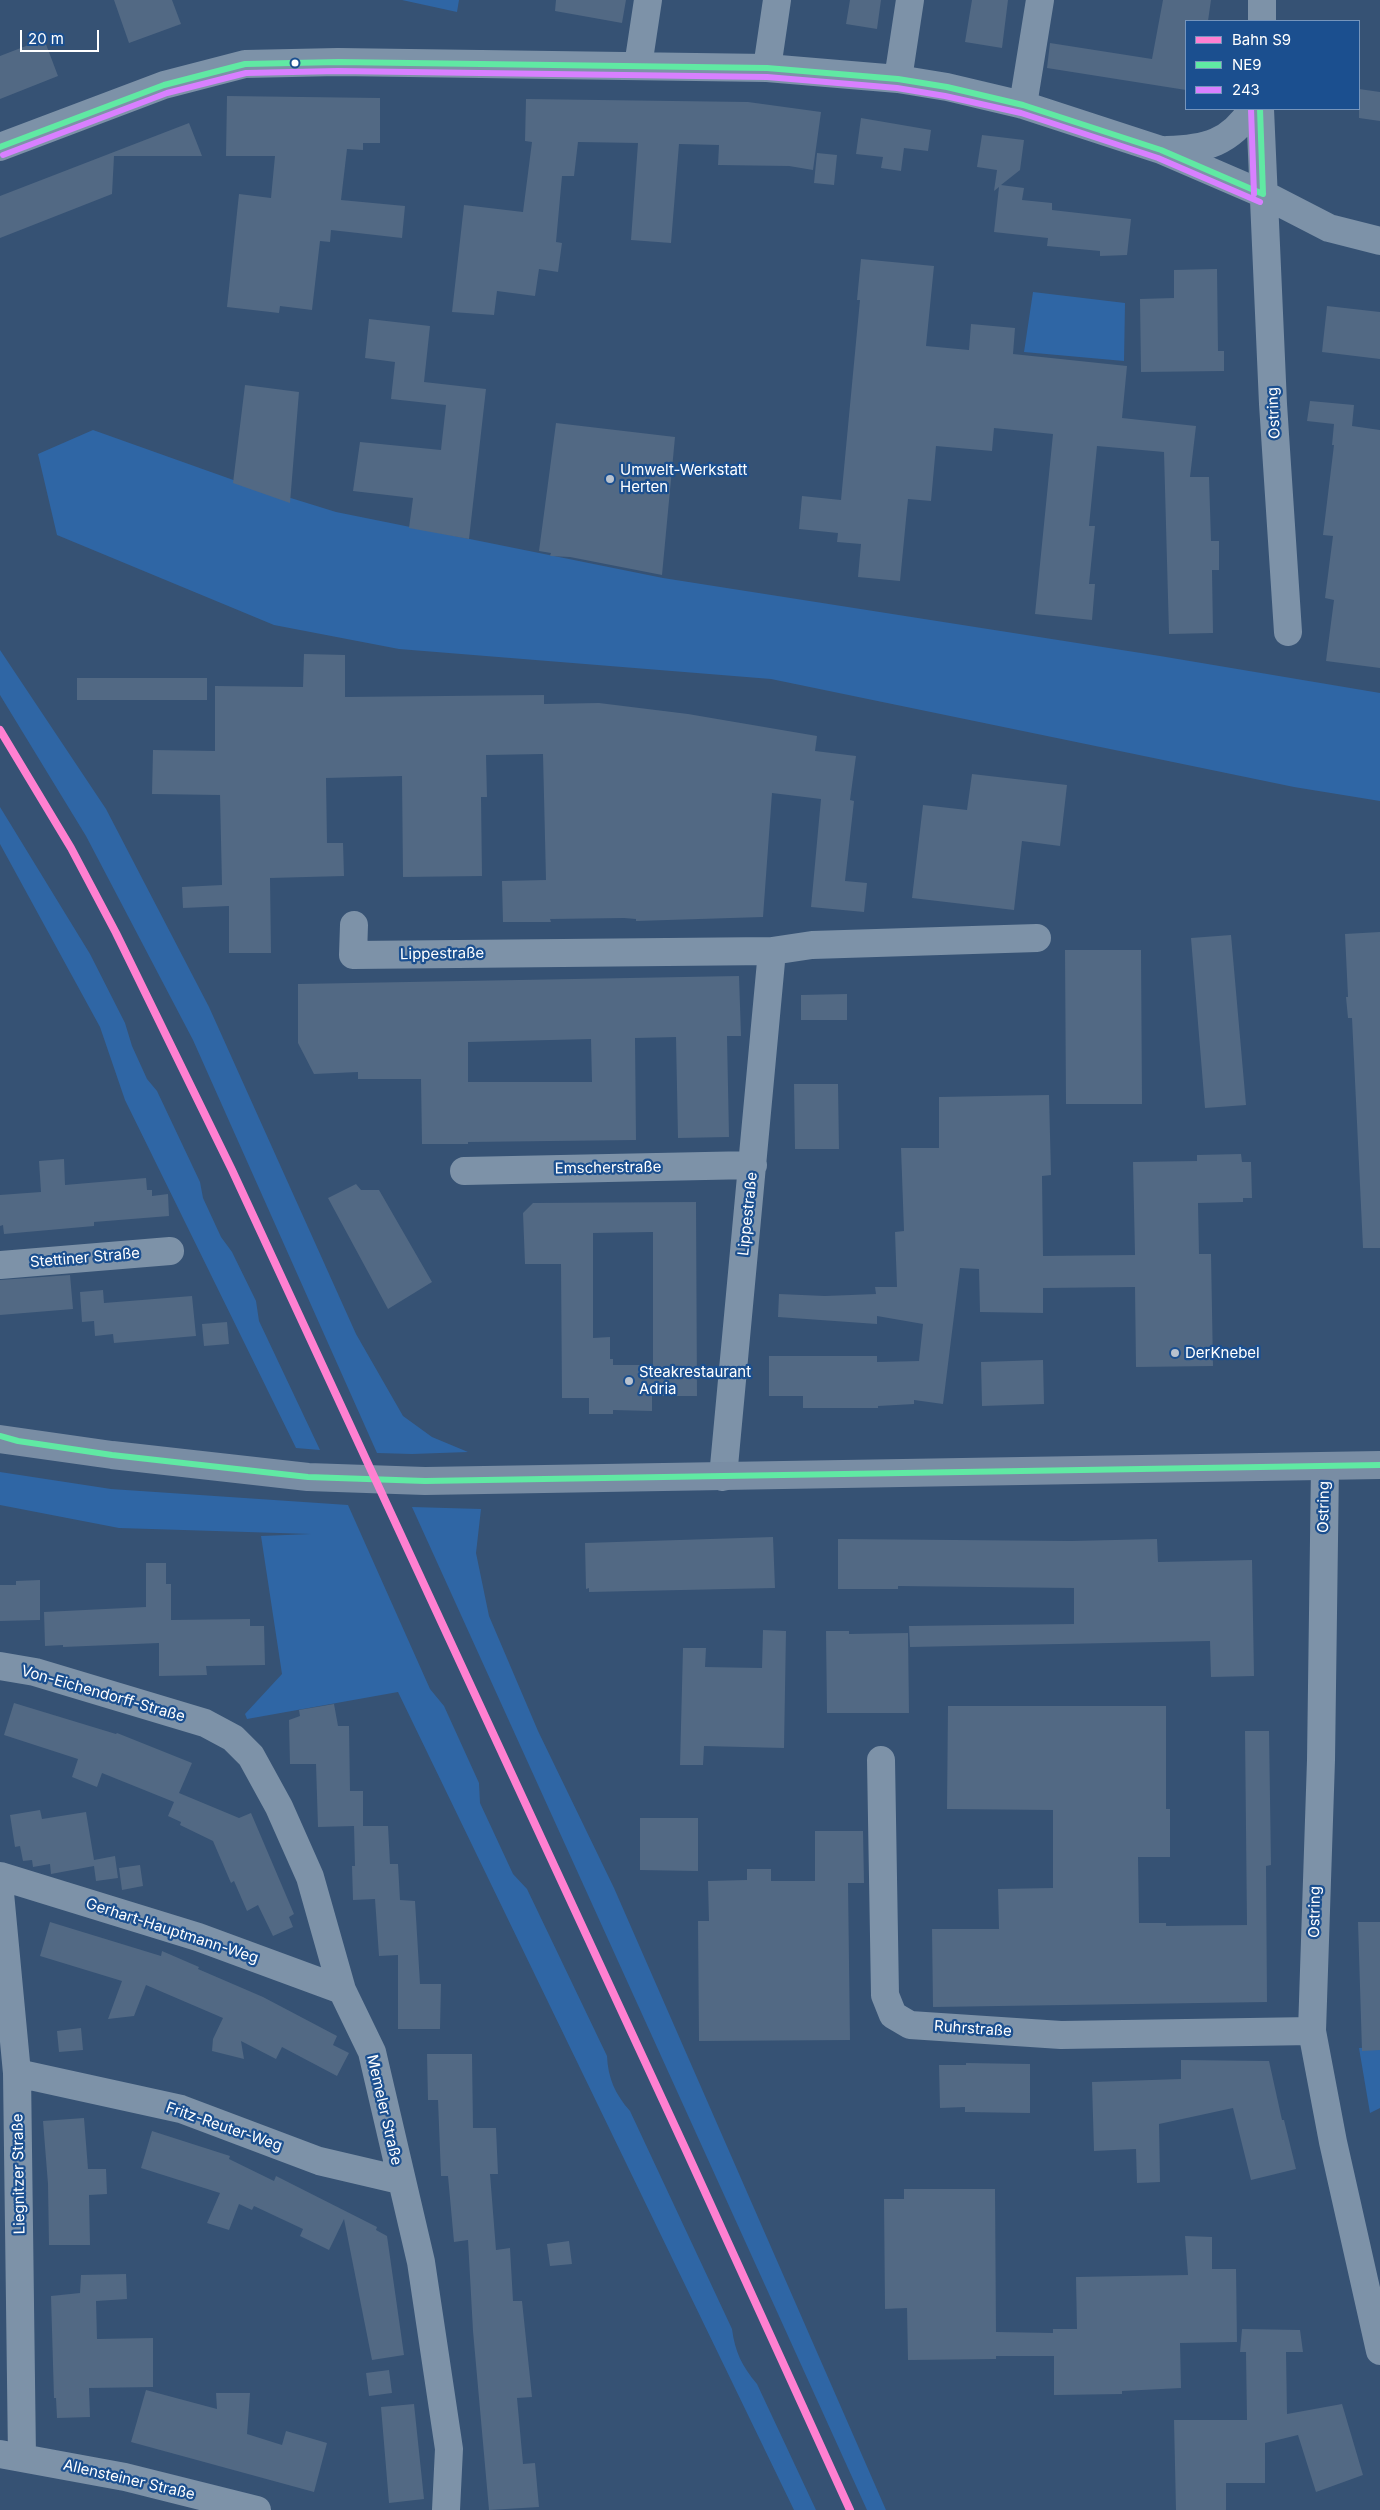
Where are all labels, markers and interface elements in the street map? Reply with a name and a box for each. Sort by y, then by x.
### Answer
scale bar [22,20,101,52]
legend [1185,20,1360,110]
text: 20 m [28,29,64,48]
text: Bahn S9 [1232,30,1291,49]
text: NE9 [1232,55,1262,74]
unlabelled marker [290,58,300,68]
text: 243 [1232,80,1260,99]
street label: Ostring [1264,387,1284,439]
place label: Umwelt-Werkstatt Herten [620,461,747,496]
marker: Umwelt-Werkstatt Herten [604,473,616,485]
street label: Lippestraße [400,944,484,964]
street label: Emscherstraße [554,1158,662,1178]
street label: Lippestraße [735,1171,761,1257]
street label: Stettiner Straße [29,1244,141,1272]
place label: DerKnebel [1185,1344,1260,1362]
marker: DerKnebel [1169,1347,1181,1359]
place label: Steakrestaurant Adria [639,1363,751,1398]
marker: Steakrestaurant Adria [623,1375,635,1387]
street label: Ostring [1315,1481,1333,1533]
street label: Von-Eichendorff-Straße [19,1662,187,1726]
street label: Ostring [1306,1886,1324,1938]
street label: Gerhart-Hauptmann-Weg [83,1895,261,1967]
street label: Ruhrstraße [934,2017,1012,2041]
street label: Memeler Straße [363,2053,405,2167]
street label: Fritz-Reuter-Weg [164,2099,284,2155]
street label: Liegnitzer Straße [9,2113,29,2235]
street label: Allensteiner Straße [62,2456,196,2504]

